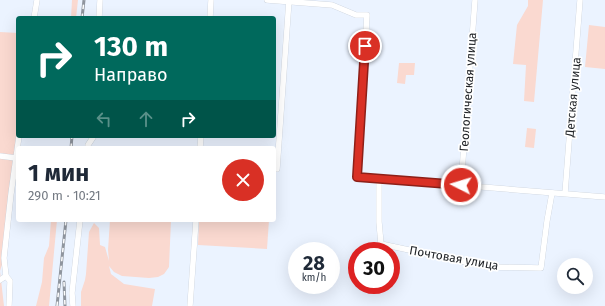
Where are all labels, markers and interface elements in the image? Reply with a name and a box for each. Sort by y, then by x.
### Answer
pin [348,29,382,63]
text: 130 m [94,30,168,63]
icon: right [28,32,80,84]
street label: Геологическая улица [457,32,479,152]
icon: arrive [354,35,376,57]
street label: Детская улица [562,56,583,139]
text: Направо [94,64,168,86]
icon: left [93,108,115,130]
icon: ahead [135,108,157,130]
icon: right [177,108,199,130]
text: 1 мин [28,159,89,187]
button: close [222,159,264,201]
position arrow [440,164,482,206]
text: 290 m · 10:21 [28,188,101,203]
speed limit sign: 30 [348,242,400,294]
street label: Почтовая улица [408,243,500,273]
text: 28 [303,251,325,275]
map controls [557,258,593,294]
button: search [557,258,593,294]
text: km/h [302,272,326,284]

